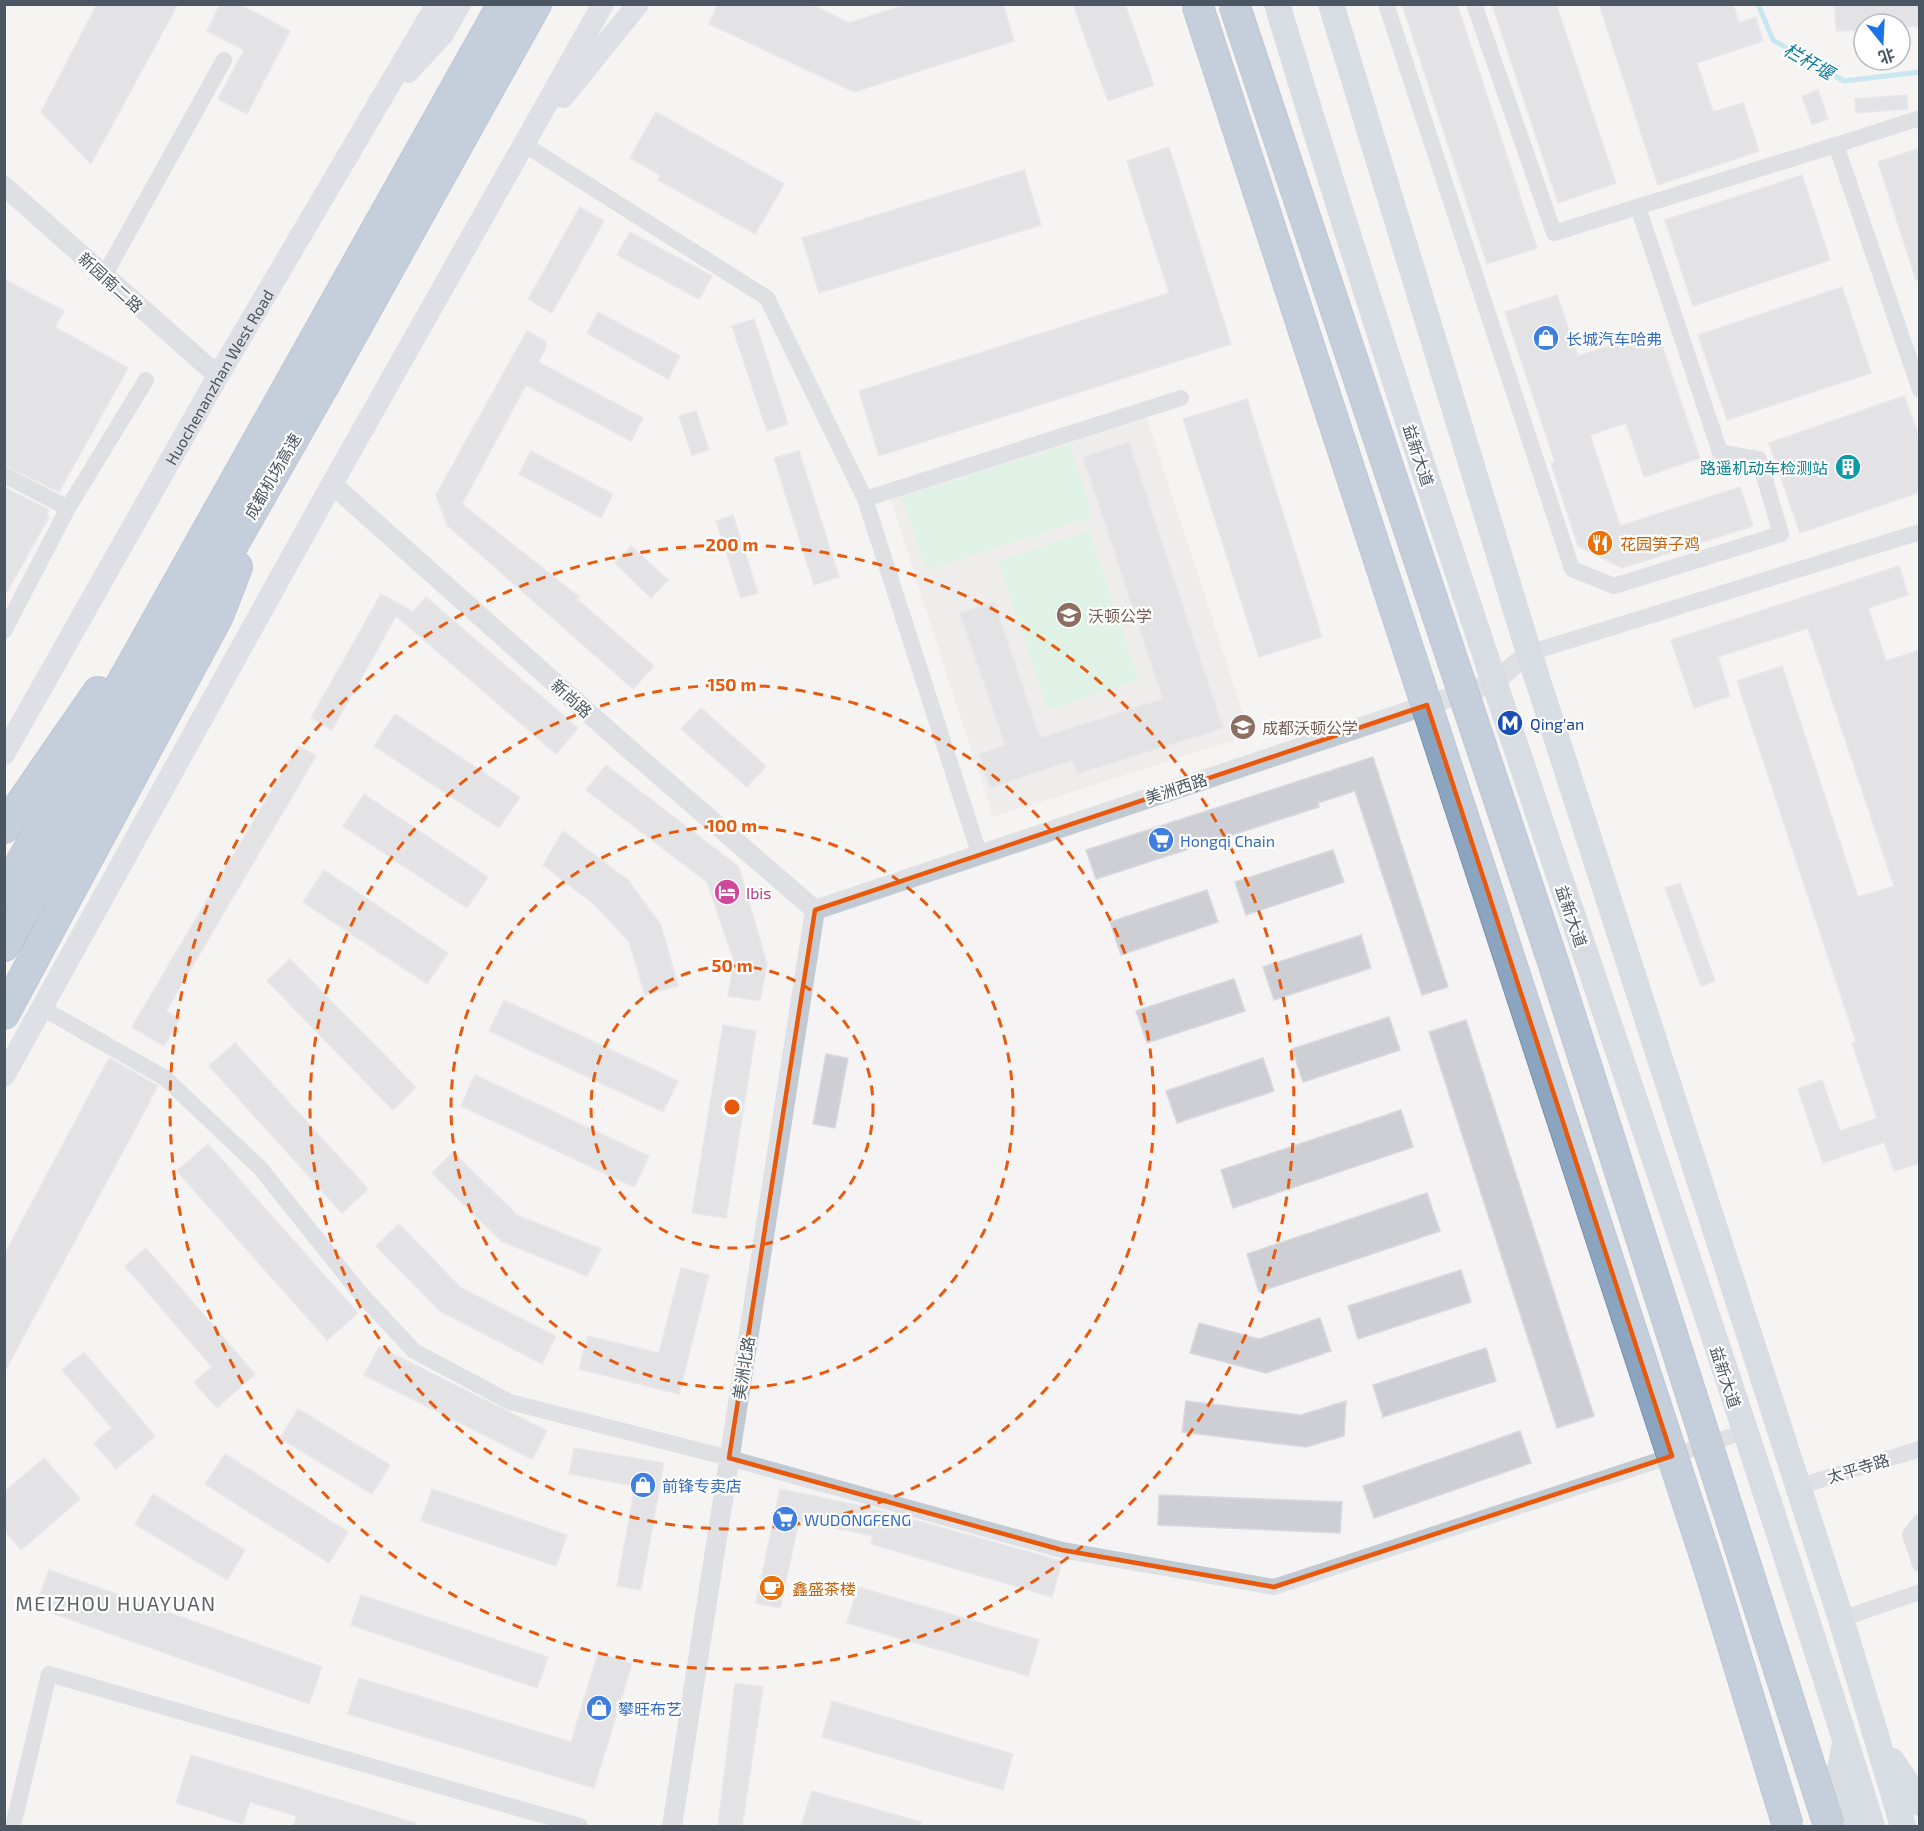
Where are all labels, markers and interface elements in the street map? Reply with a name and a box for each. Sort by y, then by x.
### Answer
north arrow [1852,12,1912,72]
water label: 栏杆堰 [1780,38,1840,86]
text: 北 [1876,45,1897,68]
street label: 新园南二路 [75,248,147,316]
street label: Huochenanzhan West Road [160,286,277,468]
shop icon: 长城汽车哈弗 [1531,323,1561,353]
place label: 长城汽车哈弗 [1566,329,1662,348]
street label: 益新大道 [1400,422,1438,488]
street label: 成都机场高速 [240,430,304,522]
building icon: 路遥机动车检测站 [1833,452,1863,482]
place label: 路遥机动车检测站 [1700,458,1828,477]
restaurant icon: 花园笋子鸡 [1585,528,1615,558]
text: 200 m [706,533,758,555]
place label: 花园笋子鸡 [1620,534,1700,553]
school or university icon: 沃顿公学 [1054,600,1084,630]
place label: 沃顿公学 [1088,606,1152,625]
text: 150 m [708,673,756,695]
street label: 新尚路 [548,675,596,721]
metro station icon: Qing'an [1495,708,1525,738]
school or university icon: 成都沃顿公学 [1228,712,1258,742]
place label: Qing'an [1530,714,1584,734]
place label: 成都沃顿公学 [1262,718,1358,737]
street label: 美洲西路 [1143,769,1209,807]
text: 100 m [707,814,757,836]
supermarket icon: Hongqi Chain [1146,825,1176,855]
place label: Hongqi Chain [1180,831,1275,850]
hotel icon: Ibis [712,877,742,907]
place label: Ibis [746,883,771,902]
street label: 益新大道 [1553,883,1591,949]
text: 50 m [711,954,753,976]
centre of rings [722,1097,742,1117]
street label: 美洲北路 [729,1335,757,1401]
street label: 益新大道 [1707,1344,1745,1410]
street label: 太平寺路 [1825,1450,1891,1486]
shop icon: 前锋专卖店 [628,1470,658,1500]
place label: 前锋专卖店 [662,1476,742,1495]
supermarket icon: WUDONGFENG [770,1504,800,1534]
place label: WUDONGFENG [804,1510,911,1529]
cafe icon: 鑫盛茶楼 [757,1573,787,1603]
place label: 鑫盛茶楼 [792,1579,856,1598]
district label: MEIZHOU HUAYUAN [15,1591,217,1615]
shop icon: 攀旺布艺 [584,1693,614,1723]
place label: 攀旺布艺 [618,1699,682,1718]

